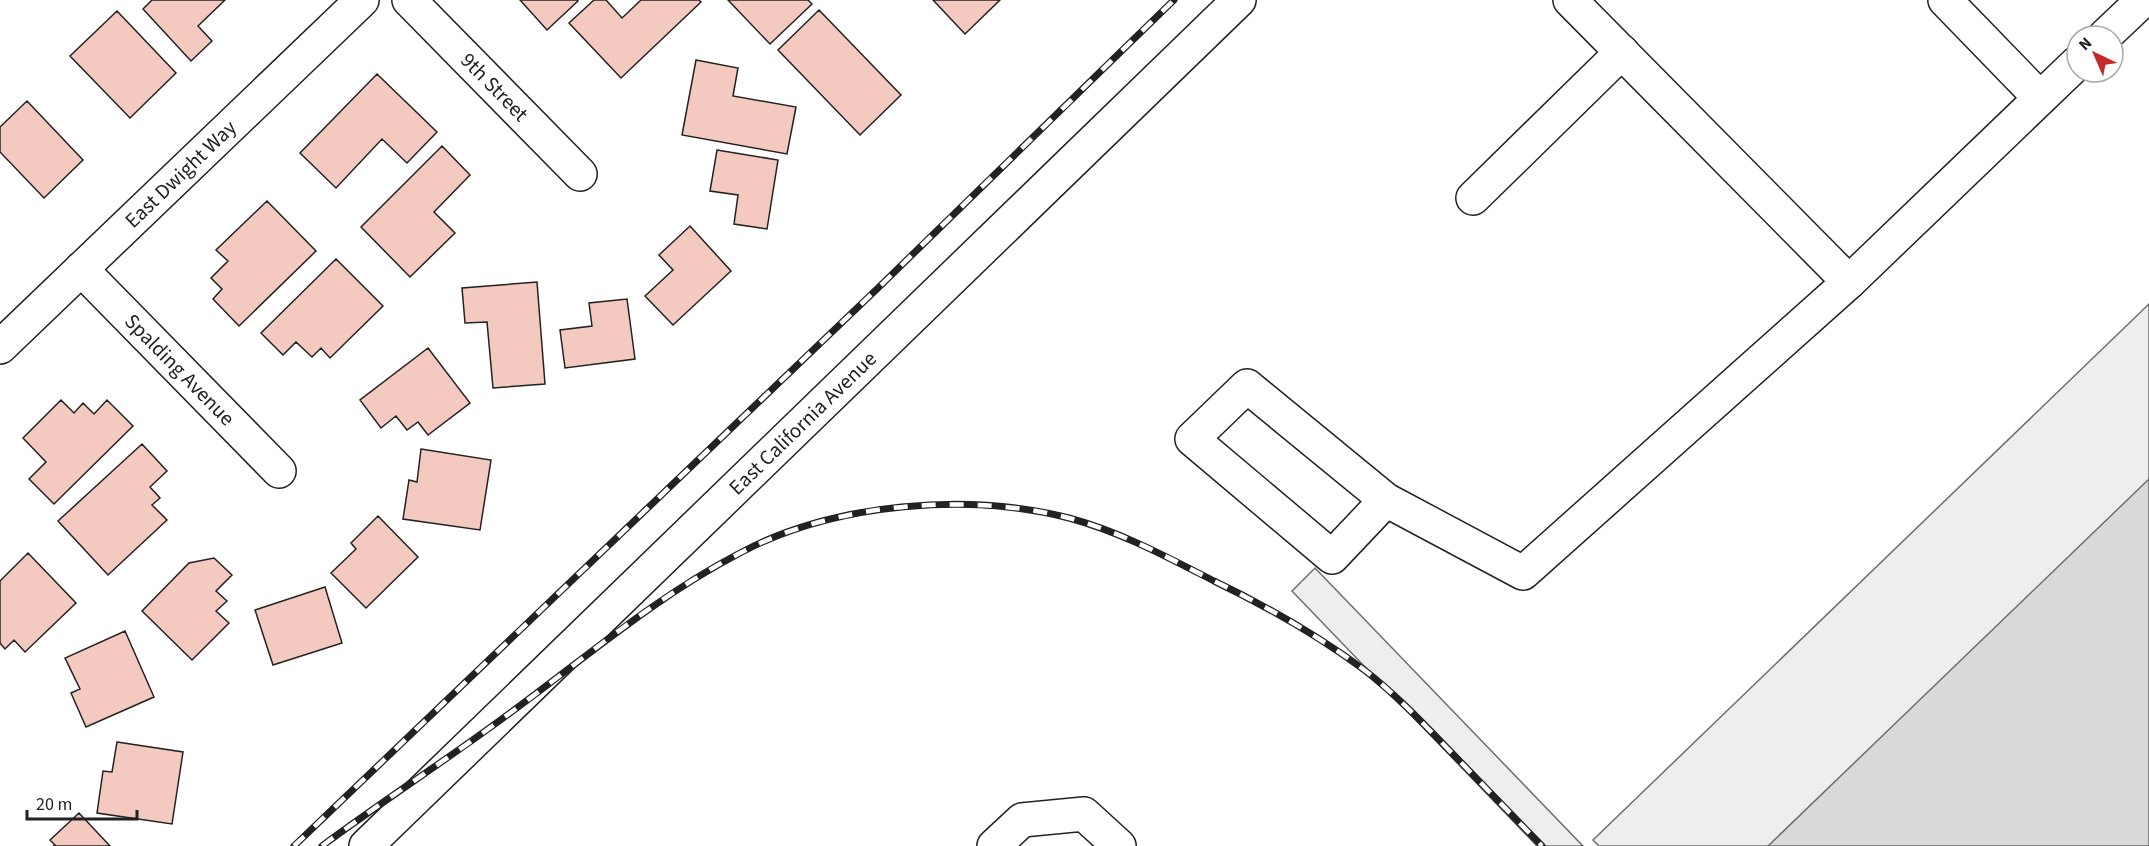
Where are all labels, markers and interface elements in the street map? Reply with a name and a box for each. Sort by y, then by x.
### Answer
north arrow [2065,24,2125,84]
text: N [2074,32,2097,56]
street label: 9th Street [454,46,535,128]
street label: East Dwight Way [118,113,243,235]
street label: Spalding Avenue [118,307,242,432]
street label: East California Avenue [722,344,883,502]
scale bar [27,783,136,821]
text: 20 m [36,792,72,817]

